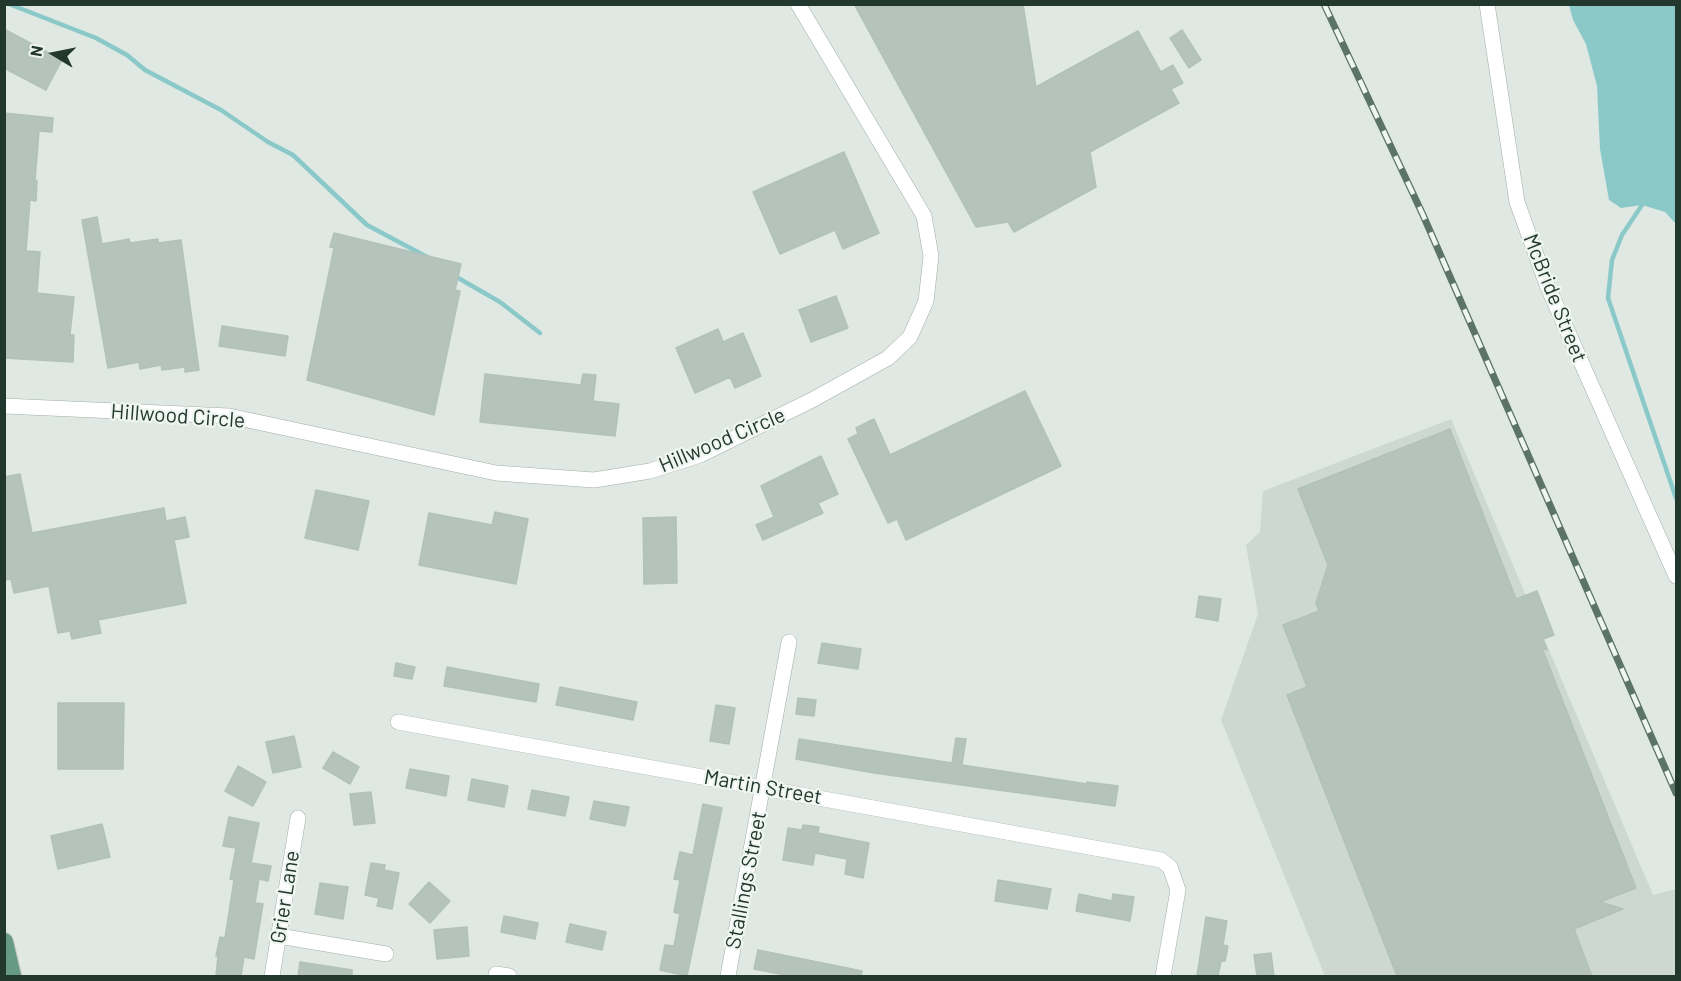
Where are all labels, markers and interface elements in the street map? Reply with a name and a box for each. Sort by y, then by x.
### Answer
north arrow [24,24,84,84]
text: N [26,44,46,58]
street label: McBride Street [1518,230,1592,366]
street label: Hillwood Circle [110,399,246,433]
street label: Hillwood Circle [655,402,789,478]
street label: Martin Street [702,764,824,810]
street label: Stallings Street [720,809,772,951]
street label: Grier Lane [265,849,305,945]

